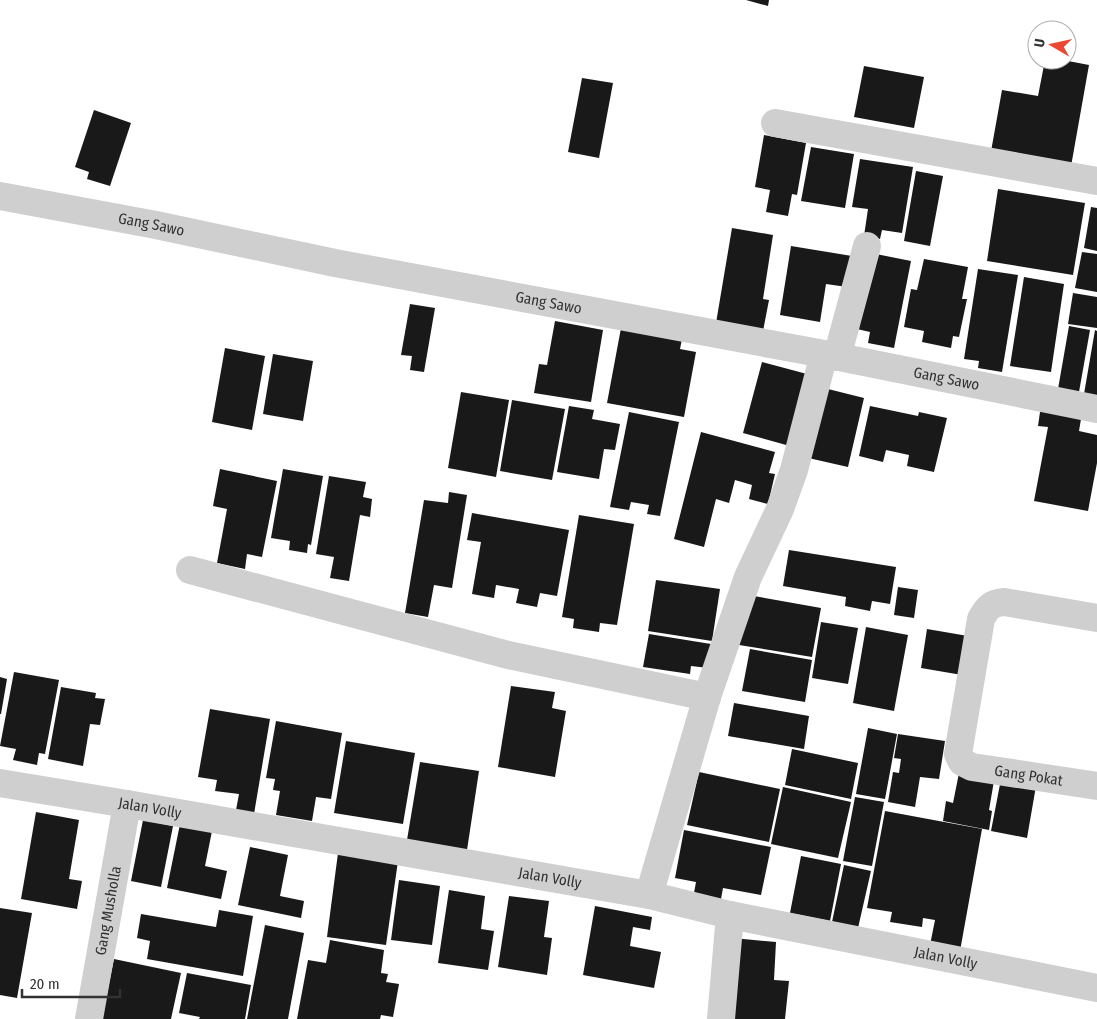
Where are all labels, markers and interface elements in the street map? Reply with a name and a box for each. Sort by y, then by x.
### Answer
north arrow [1027,20,1077,70]
text: U [1031,38,1049,48]
street label: Gang Sawo [117,209,186,240]
street label: Gang Sawo [514,288,583,318]
street label: Gang Sawo [912,363,981,394]
street label: Gang Pokat [993,762,1064,790]
street label: Jalan Volly [117,794,183,822]
street label: Jalan Volly [517,863,583,892]
street label: Gang Musholla [91,865,125,957]
street label: Jalan Volly [913,943,979,973]
scale bar [22,966,120,998]
text: 20 m [30,975,60,993]

